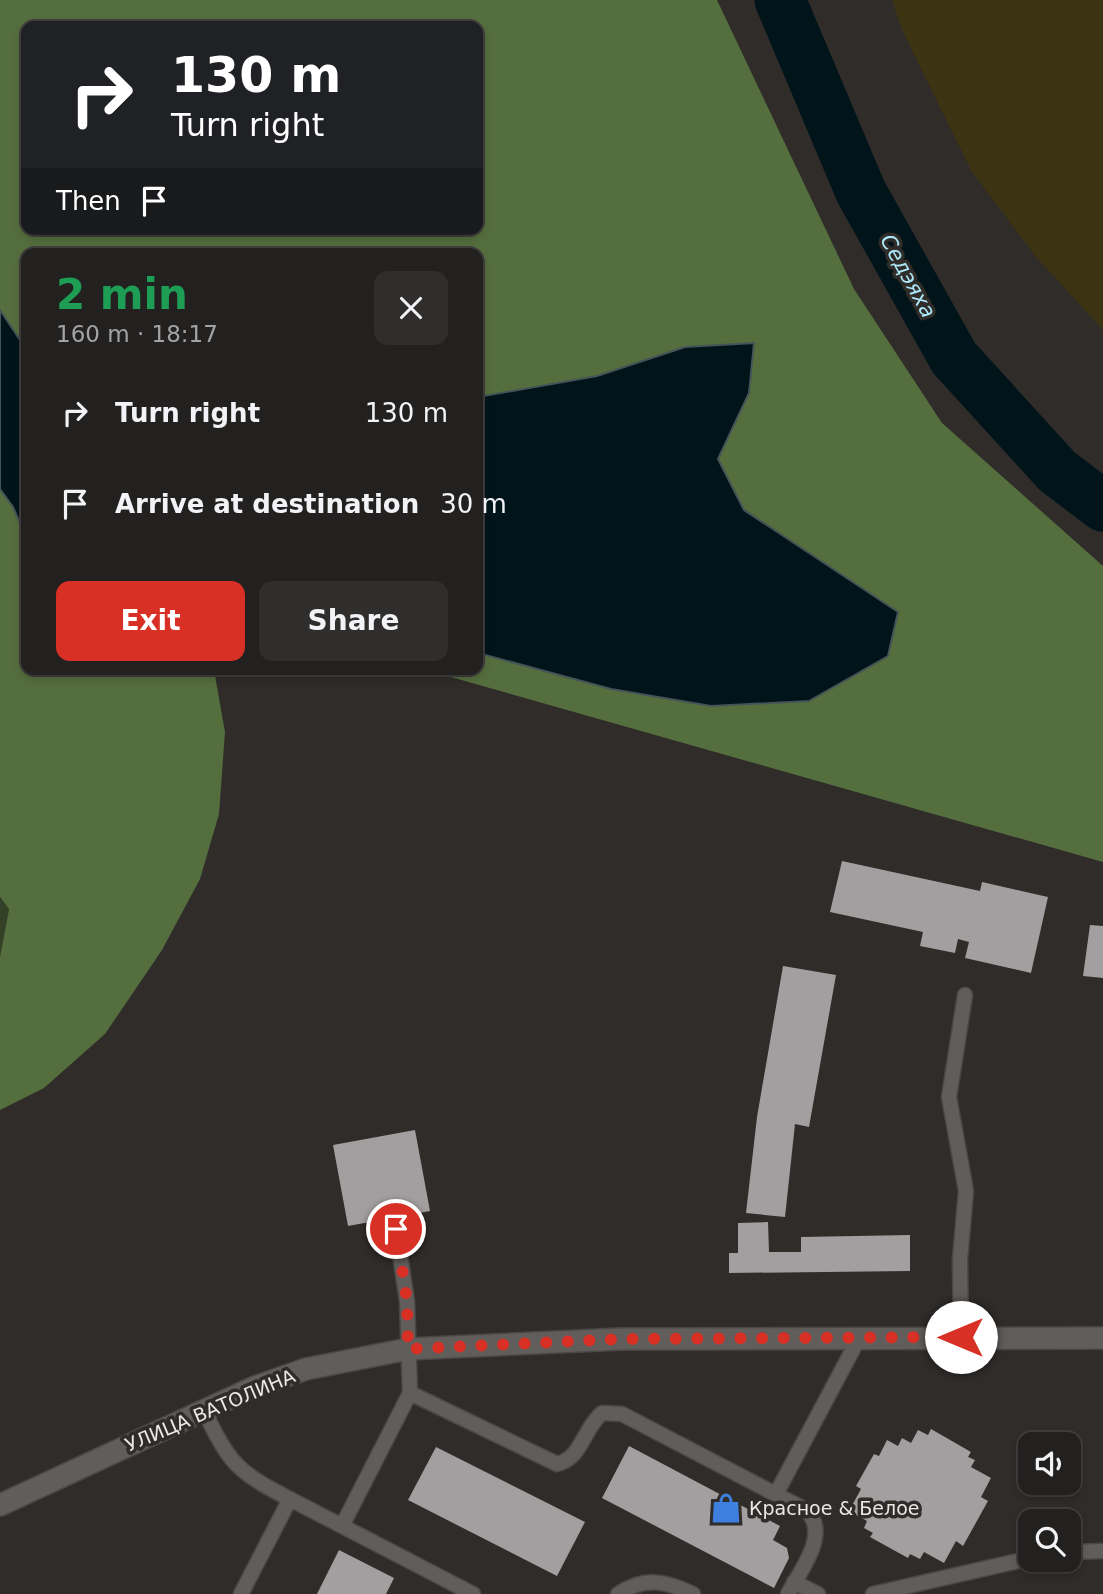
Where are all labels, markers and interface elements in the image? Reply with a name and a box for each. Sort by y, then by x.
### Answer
text: 130 m [171,47,341,104]
icon: right [56,49,147,140]
text: Turn right [171,106,324,144]
icon: arrive [135,182,173,220]
text: Then [56,186,121,216]
water label: Седэяха [875,230,941,322]
text: 2 min [56,270,188,319]
button: close [374,271,448,345]
text: 160 m · 18:17 [56,321,218,347]
icon: right [56,394,94,432]
text: Turn right [115,398,260,428]
text: 130 m [365,398,448,428]
icon: arrive [56,485,94,523]
text: Arrive at destination [115,489,419,519]
text: 30 m [440,489,507,519]
button: Exit [56,581,245,661]
button: Share [259,581,448,661]
pin [366,1199,426,1259]
icon: arrive [377,1210,415,1248]
position arrow [924,1300,998,1374]
street label: УЛИЦА ВАТОЛИНА [122,1364,298,1456]
map controls [1018,1432,1081,1572]
button: sound [1018,1432,1081,1495]
shop icon: Красное & Белое [709,1491,743,1525]
place label: Красное & Белое [749,1497,919,1519]
button: search [1018,1509,1081,1572]

